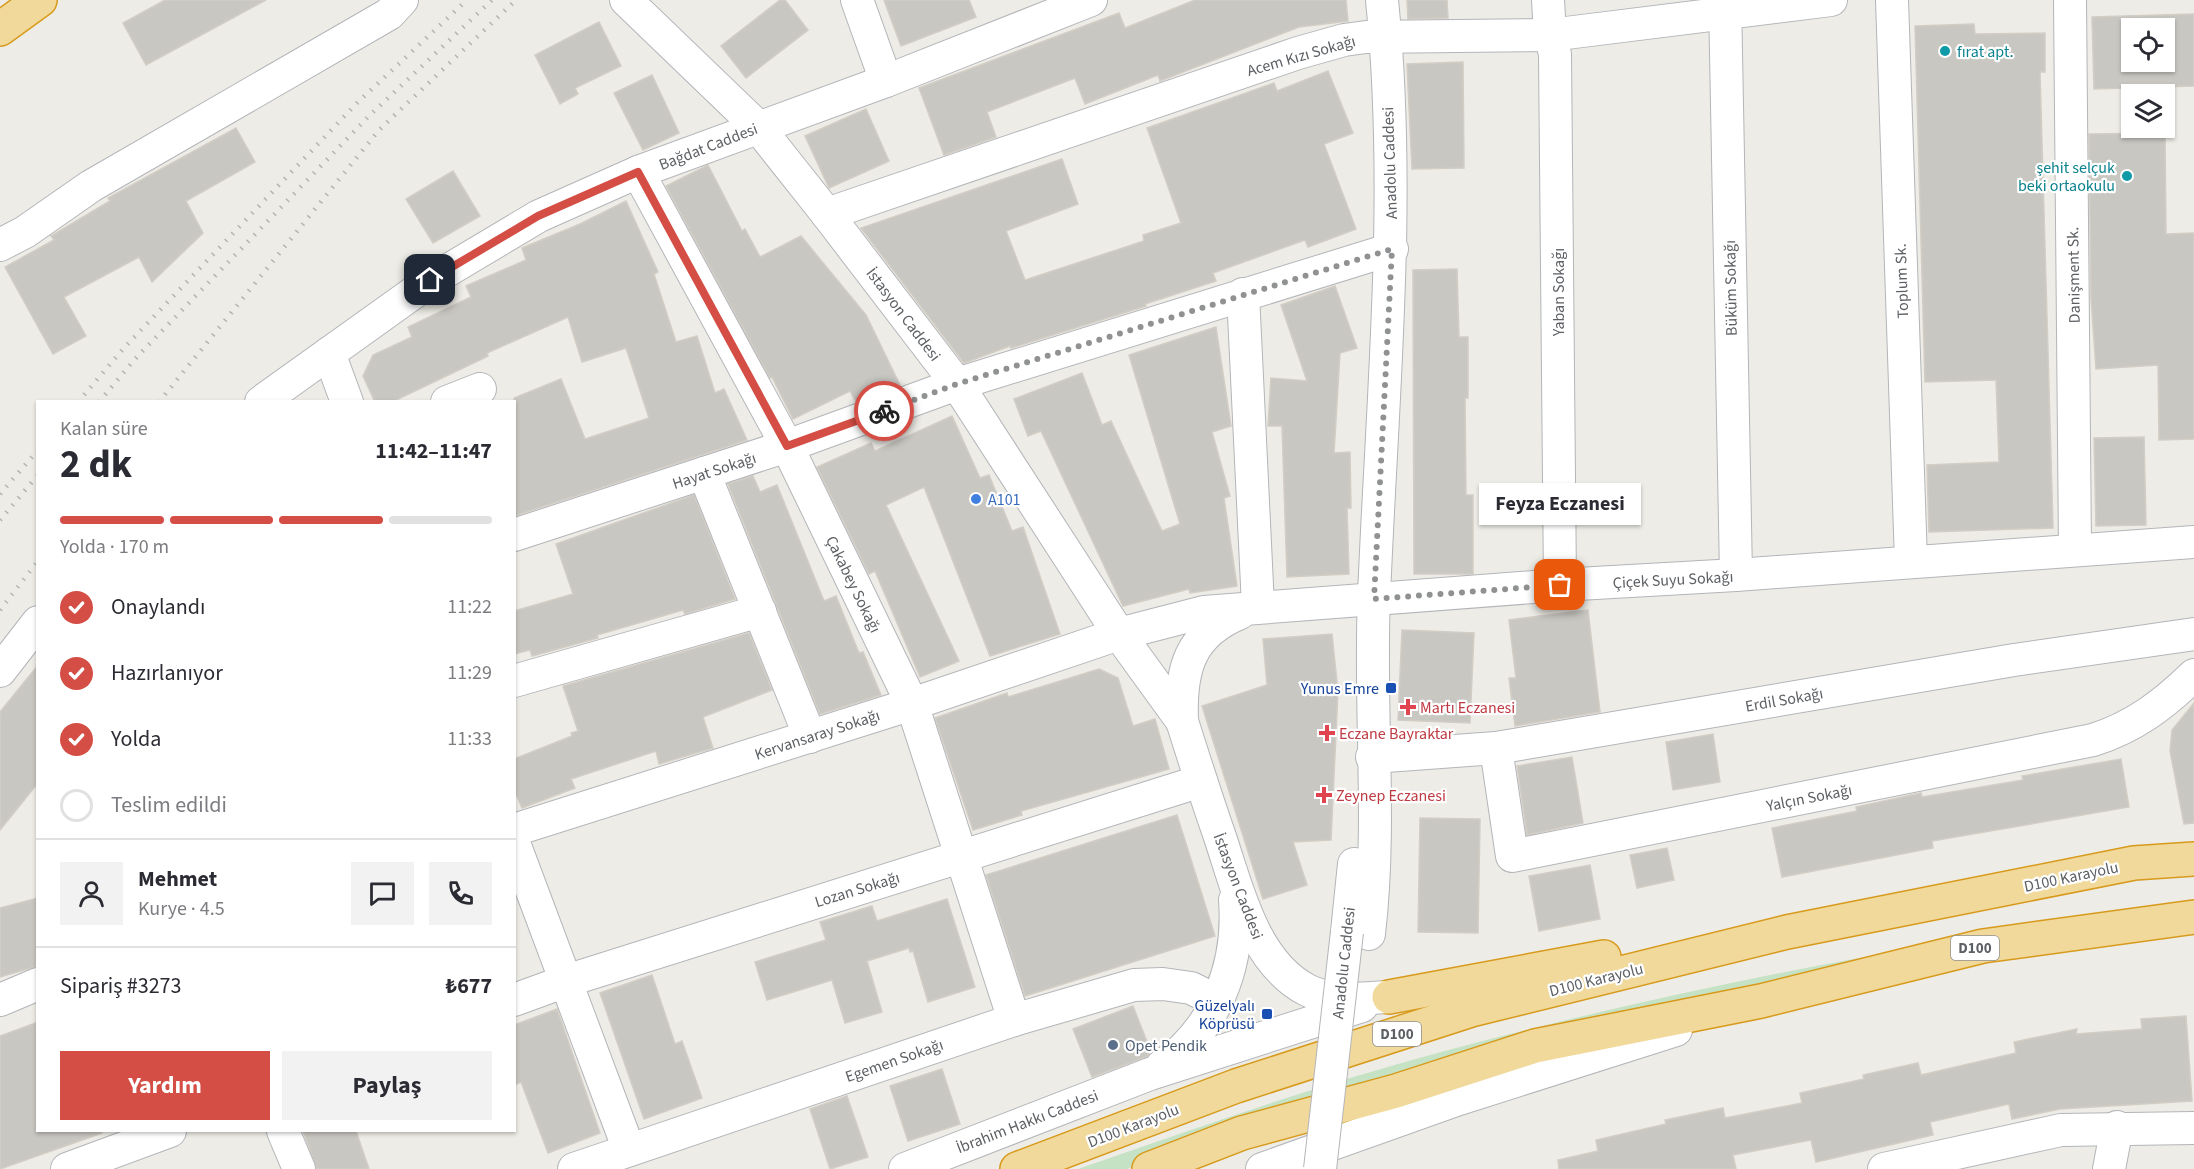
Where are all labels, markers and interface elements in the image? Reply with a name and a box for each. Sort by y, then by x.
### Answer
map controls [2121,18,2175,138]
button: locate [2121,18,2175,72]
street label: Acem Kızı Sokağı [1244,30,1358,82]
place label: fırat apt. [1957,41,2013,63]
marker: fırat apt. [1938,44,1952,58]
button: layers [2121,84,2175,138]
street label: Anadolu Caddesi [1377,106,1403,220]
street label: Bağdat Caddesi [656,118,761,176]
place label: şehit selçuk beki ortaokulu [2018,157,2115,197]
marker: şehit selçuk beki ortaokulu [2120,169,2134,183]
street label: Danişment Sk. [2062,227,2086,323]
street label: Büküm Sokağı [1719,240,1743,336]
street label: Toplum Sk. [1890,243,1914,319]
street label: Yaban Sokağı [1548,248,1570,337]
pin [404,254,455,305]
icon: home [413,263,446,296]
street label: İstasyon Caddesi [861,263,946,366]
courier [854,381,914,441]
icon: bike [868,395,901,428]
text: Kalan süre [60,415,148,443]
text: 11:42–11:47 [375,435,492,467]
text: 2 dk [60,437,132,493]
street label: Hayat Sokağı [669,447,759,495]
callout: Feyza Eczanesi [1479,483,1641,525]
place label: A101 [988,489,1021,511]
text: Feyza Eczanesi [1495,490,1625,518]
marker: A101 [969,492,983,506]
street label: Çakabey Sokağı [820,532,886,637]
text: Yolda · 170 m [60,533,169,561]
pin [1534,559,1585,610]
street label: Çiçek Suyu Sokağı [1612,566,1734,594]
icon: bag [1543,568,1576,601]
icon: check [60,591,93,624]
text: Onaylandı [111,591,205,623]
text: 11:22 [447,593,492,621]
icon: check [60,657,93,690]
text: Hazırlanıyor [111,657,223,689]
text: 11:29 [447,659,492,687]
place label: Yunus Emre [1300,678,1379,700]
marker: Yunus Emre [1384,681,1398,695]
street label: Erdil Sokağı [1743,682,1825,718]
place label: Martı Eczanesi [1420,697,1515,719]
marker: Martı Eczanesi [1401,700,1415,714]
street label: Kervansaray Sokağı [752,704,883,766]
icon: check [60,723,93,756]
text: Yolda [111,723,161,755]
place label: Eczane Bayraktar [1339,723,1454,745]
text: 11:33 [447,725,492,753]
marker: Eczane Bayraktar [1320,726,1334,740]
street label: Yalçın Sokağı [1763,779,1854,817]
place label: Zeynep Eczanesi [1336,785,1446,807]
marker: Zeynep Eczanesi [1317,788,1331,802]
text: Teslim edildi [111,789,227,821]
street label: İstasyon Caddesi [1208,830,1268,943]
street label: D100 Karayolu [2022,856,2121,898]
button: person [60,862,123,925]
button: chat [351,862,414,925]
button: phone [429,862,492,925]
text: Mehmet [138,863,217,895]
street label: Lozan Sokağı [812,867,902,913]
text: Kurye · 4.5 [138,895,225,923]
street label: Anadolu Caddesi [1327,906,1361,1020]
road number: D100 [1951,936,1999,960]
street label: D100 Karayolu [1547,958,1646,1002]
text: Sipariş #3273 [60,970,182,1002]
text: ₺677 [446,970,492,1002]
place label: Güzelyalı Köprüsü [1195,995,1255,1035]
marker: Güzelyalı Köprüsü [1260,1007,1274,1021]
road number: D100 [1373,1022,1421,1046]
street label: Egemen Sokağı [842,1034,946,1088]
place label: Opet Pendik [1125,1035,1207,1057]
marker: Opet Pendik [1106,1038,1120,1052]
button: Yardım [60,1051,270,1120]
button: Paylaş [282,1051,492,1120]
street label: İbrahim Hakkı Caddesi [953,1085,1102,1159]
street label: D100 Karayolu [1084,1098,1182,1153]

